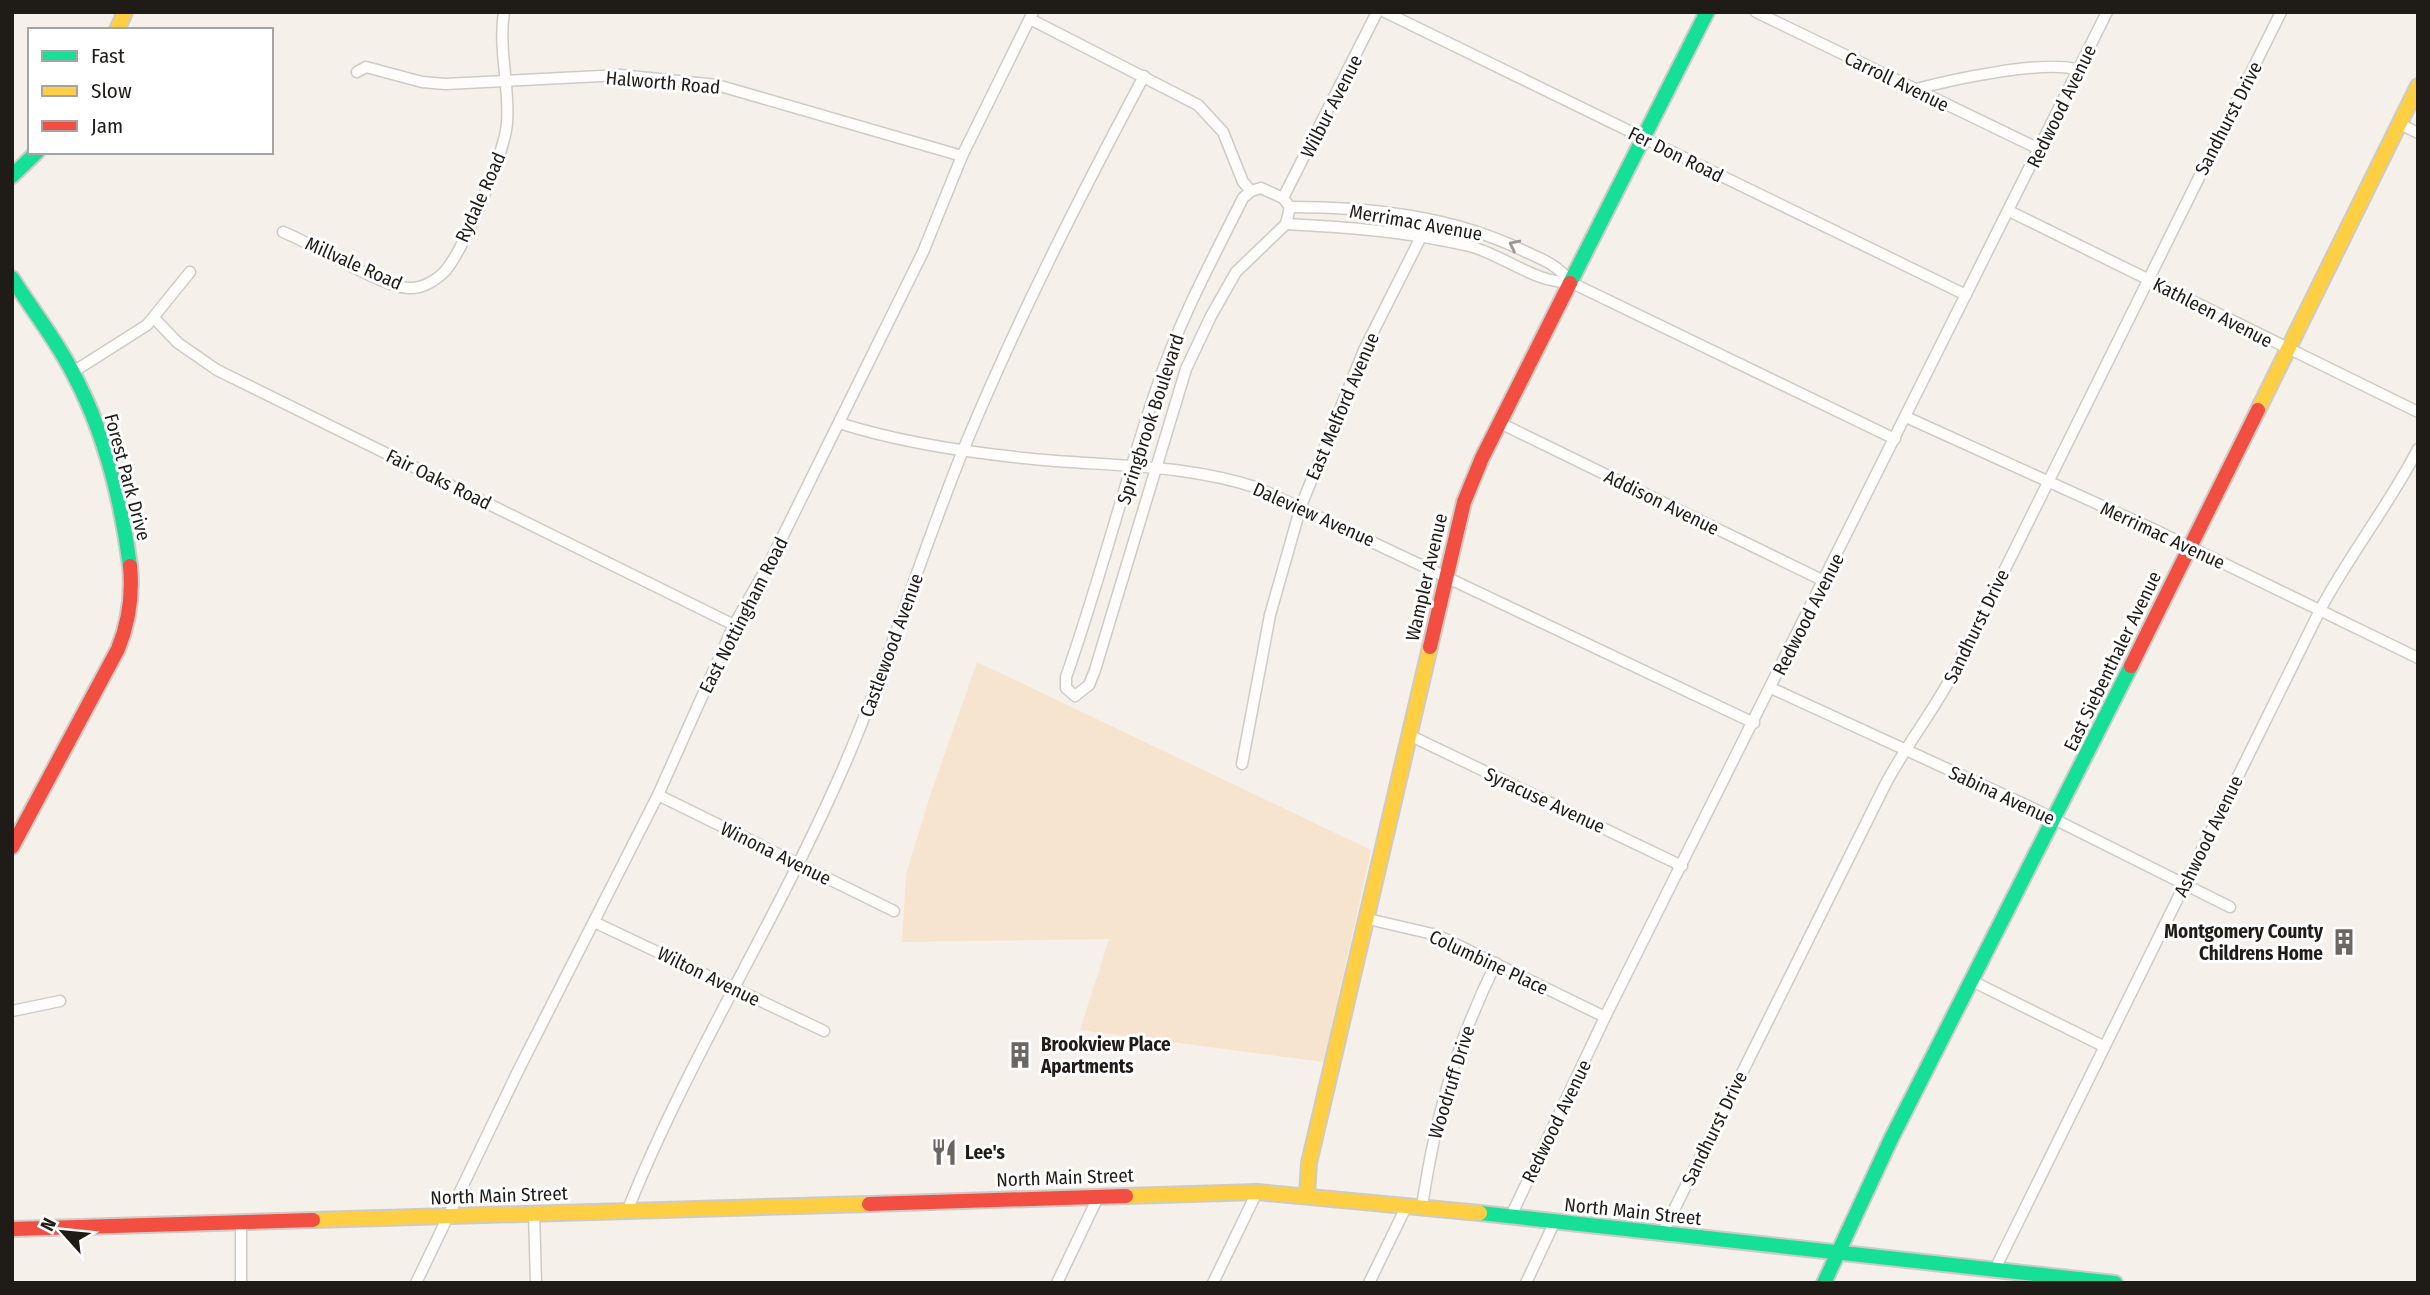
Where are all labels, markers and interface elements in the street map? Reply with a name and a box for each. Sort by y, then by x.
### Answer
legend [28,28,273,154]
street label: Redwood Avenue [2022,41,2101,171]
text: Fast [91,43,125,69]
street label: Carroll Avenue [1841,46,1953,117]
street label: Wilbur Avenue [1296,51,1367,161]
street label: Sandhurst Drive [2190,58,2267,179]
street label: Halworth Road [605,66,721,99]
text: Slow [91,78,132,104]
text: Jam [91,113,123,139]
street label: Fer Don Road [1624,122,1727,187]
street label: Rydale Road [450,149,511,246]
street label: Merrimac Avenue [1348,199,1484,246]
street label: Millvale Road [302,232,406,295]
one-way arrow [1509,240,1521,254]
street label: Kathleen Avenue [2149,273,2276,352]
street label: East Melford Avenue [1301,329,1384,483]
street label: Springbrook Boulevard [1112,331,1189,507]
street label: Forest Park Drive [100,411,155,543]
street label: Fair Oaks Road [382,444,495,515]
street label: Addison Avenue [1601,465,1723,540]
street label: Daleview Avenue [1249,477,1378,552]
street label: Merrimac Avenue [2097,497,2229,574]
street label: Wampler Avenue [1401,511,1452,643]
street label: East Nottingham Road [694,533,793,697]
street label: Redwood Avenue [1768,549,1849,679]
street label: Sandhurst Drive [1939,565,2014,687]
street label: East Siebenthaler Avenue [2059,567,2166,755]
street label: Castlewood Avenue [855,570,928,720]
street label: Sabina Avenue [1945,761,2059,830]
street label: Syracuse Avenue [1481,763,1609,838]
street label: Ashwood Avenue [2169,772,2248,901]
street label: Winona Avenue [717,817,835,890]
place label: Montgomery County Childrens Home [2164,920,2324,965]
street label: Columbine Place [1426,925,1552,1000]
building icon: Montgomery County Childrens Home [2329,927,2359,957]
street label: Wilton Avenue [654,942,764,1011]
street label: Woodruff Drive [1423,1023,1480,1142]
place label: Brookview Place Apartments [1040,1033,1171,1078]
building icon: Brookview Place Apartments [1005,1040,1035,1070]
street label: Redwood Avenue [1517,1056,1596,1186]
street label: Sandhurst Drive [1677,1067,1752,1189]
restaurant icon: Lee's [929,1137,959,1167]
place label: Lee's [965,1141,1006,1164]
street label: North Main Street [996,1164,1135,1191]
street label: North Main Street [430,1182,569,1209]
street label: North Main Street [1563,1193,1703,1230]
north arrow [28,1197,98,1267]
text: N [35,1214,61,1235]

